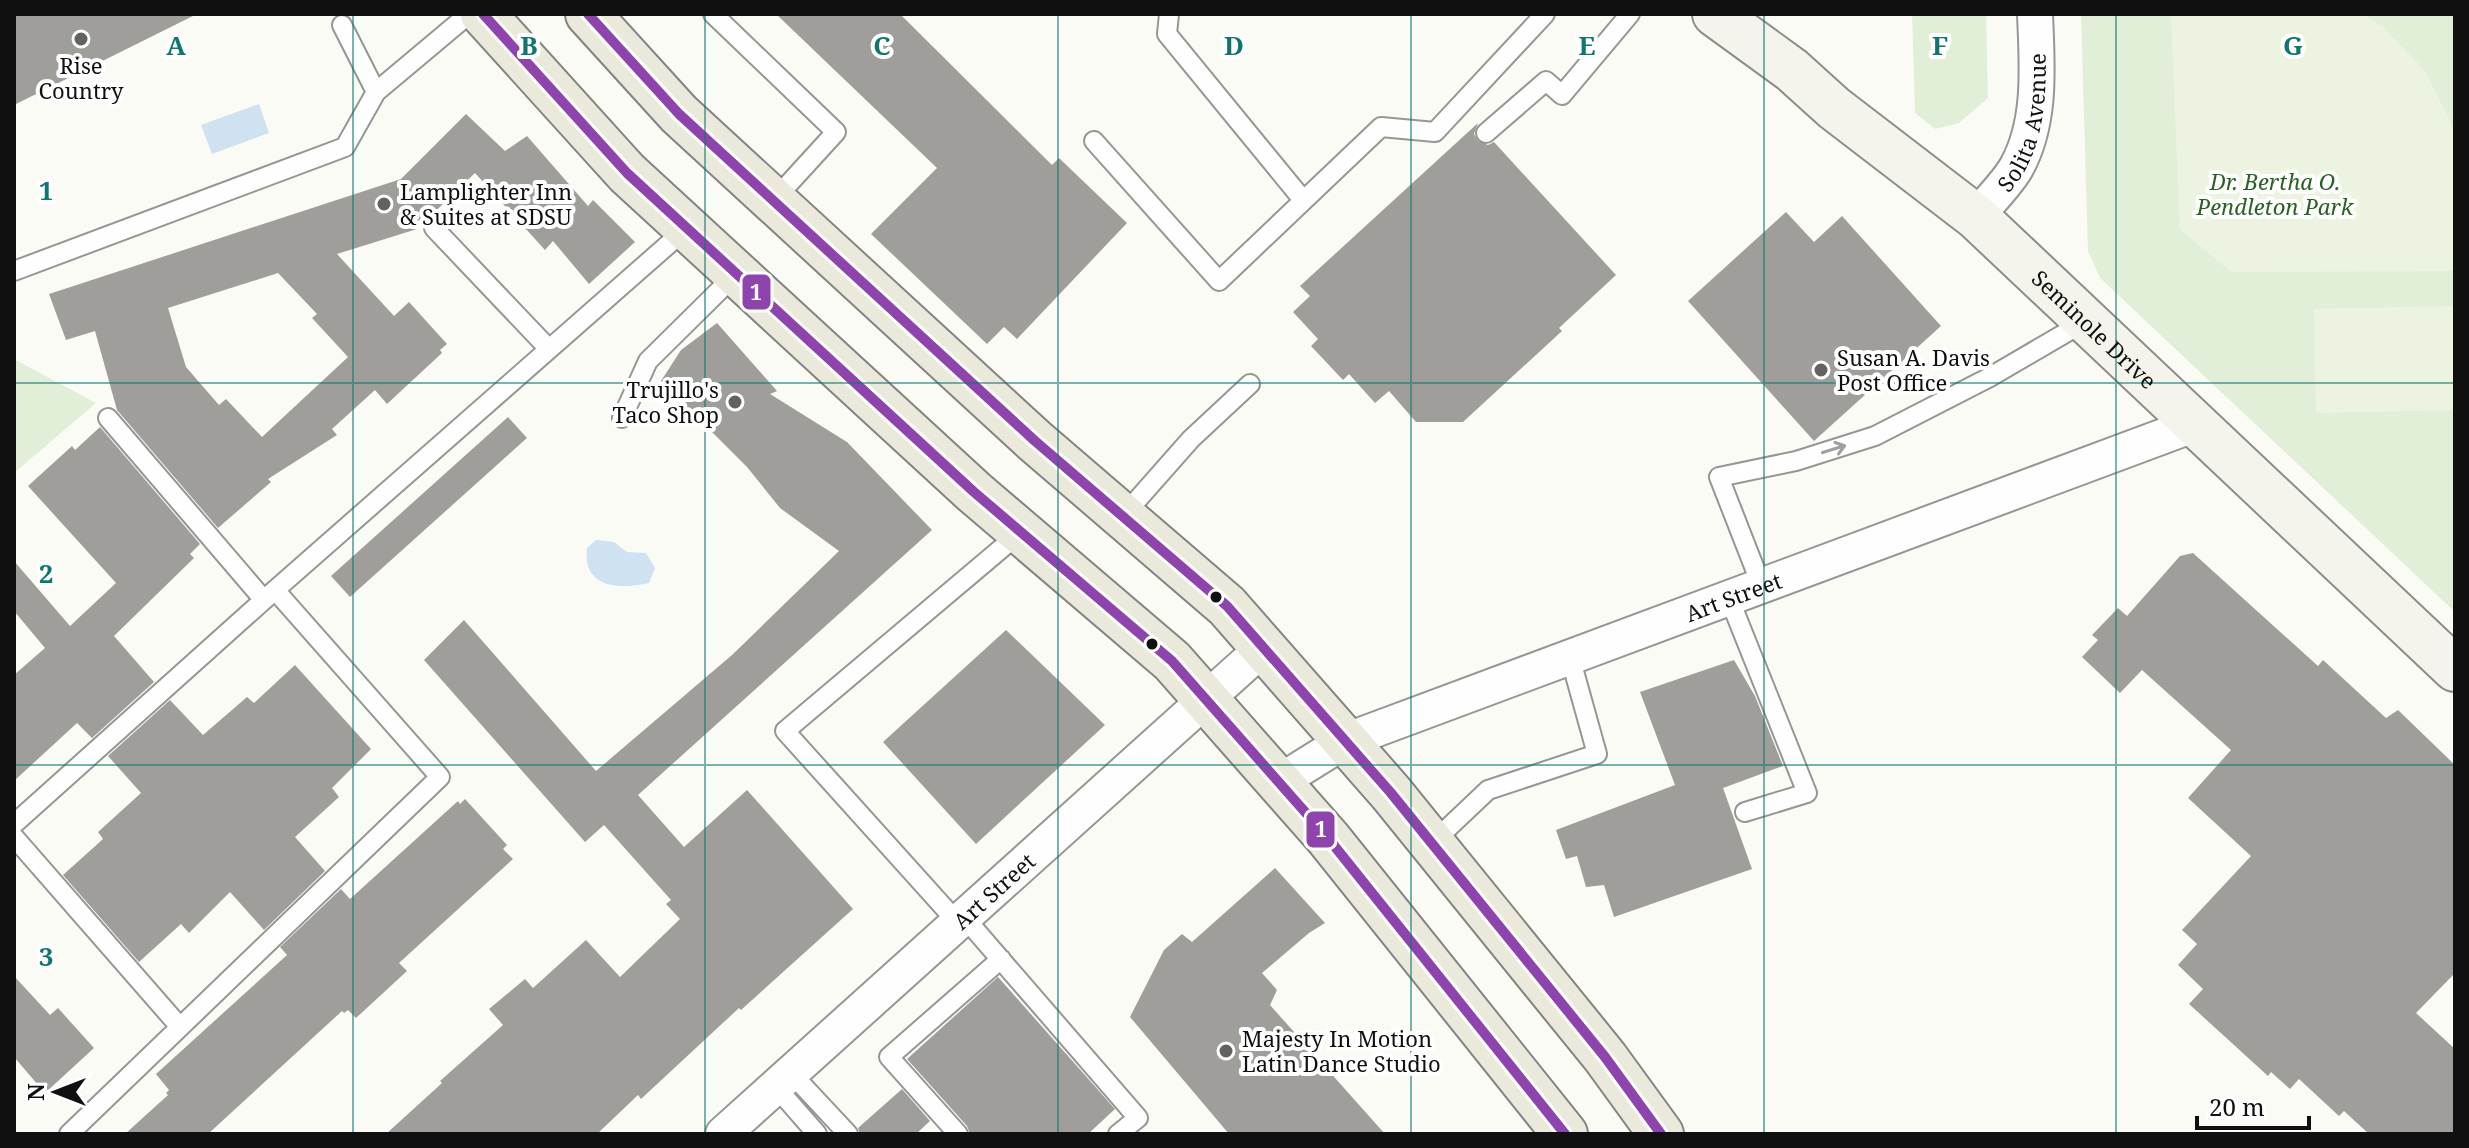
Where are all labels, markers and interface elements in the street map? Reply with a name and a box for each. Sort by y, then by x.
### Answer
text: A [166,27,186,63]
text: B [520,27,538,63]
text: C [873,27,891,63]
text: D [1224,27,1244,63]
text: E [1579,27,1596,63]
text: F [1932,27,1948,63]
text: G [2283,27,2303,63]
marker: Rise Country [72,30,90,48]
place label: Rise Country [39,50,124,105]
street label: Solita Avenue [1990,53,2052,197]
park label: Dr. Bertha O. Pendleton Park [2196,166,2355,221]
text: 1 [39,172,53,208]
place label: Lamplighter Inn & Suites at SDSU [400,176,572,231]
marker: Lamplighter Inn & Suites at SDSU [375,195,393,213]
street label: Seminole Drive [2026,263,2163,395]
line badge: 1 [741,273,772,311]
text: 1 [750,276,762,306]
place label: Susan A. Davis Post Office [1837,342,1990,397]
marker: Susan A. Davis Post Office [1812,361,1830,379]
place label: Trujillo's Taco Shop [612,374,719,429]
marker: Trujillo's Taco Shop [726,393,744,411]
one-way arrow [1821,440,1846,455]
text: 2 [39,555,53,591]
street label: Art Street [1681,565,1786,628]
unlabelled marker [1208,589,1224,605]
unlabelled marker [1144,636,1160,652]
line badge: 1 [1305,810,1336,849]
text: 1 [1315,813,1327,843]
street label: Art Street [946,845,1041,935]
text: 3 [39,938,53,974]
place label: Majesty In Motion Latin Dance Studio [1242,1023,1441,1078]
marker: Majesty In Motion Latin Dance Studio [1217,1042,1235,1060]
north arrow [16,1052,96,1132]
scale bar [2197,1080,2309,1130]
text: N [20,1083,50,1101]
text: 20 m [2209,1090,2265,1123]

